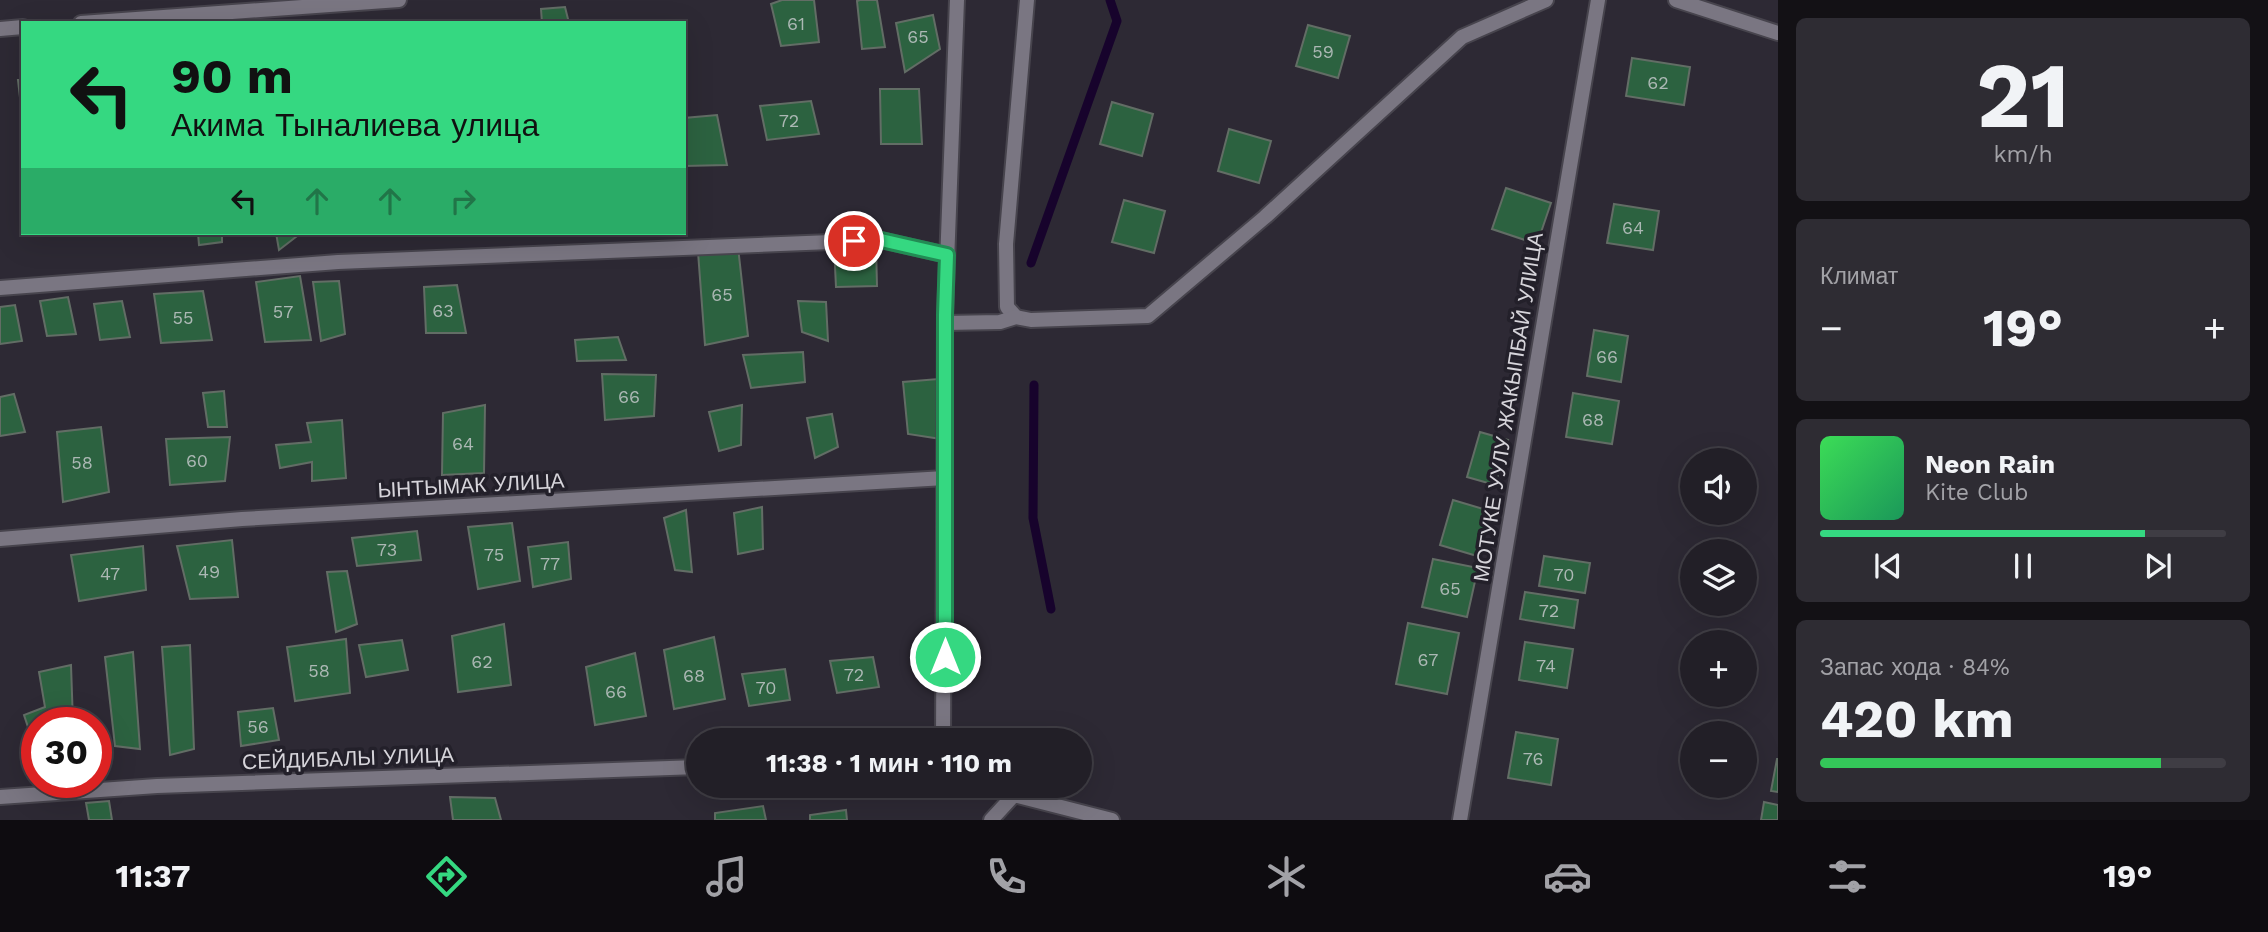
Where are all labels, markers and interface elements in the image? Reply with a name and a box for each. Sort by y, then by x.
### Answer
house number: 61 [787,13,805,34]
house number: 65 [907,26,929,47]
house number: 59 [1312,41,1334,62]
text: 21 [1976,42,2070,149]
text: 90 m [171,47,293,105]
icon: left [56,49,147,140]
house number: 62 [1647,72,1669,93]
text: Акима Тыналиева улица [171,106,539,144]
house number: 72 [779,110,799,131]
text: km/h [1993,141,2053,168]
icon: left [225,182,263,220]
icon: ahead [298,182,336,220]
icon: ahead [371,182,409,220]
icon: right [444,182,482,220]
pin [824,211,884,271]
house number: 64 [1622,217,1644,238]
icon: arrive [835,222,873,260]
street label: МОТУКЕ УУЛУ ЖАКЫПБАЙ УЛИЦА [1468,230,1548,584]
text: Климат [1820,263,1898,290]
house number: 65 [711,284,733,305]
text: 19° [1983,298,2063,359]
house number: 63 [432,300,454,321]
house number: 57 [273,301,293,322]
text: − [1820,306,1843,350]
text: + [2203,306,2226,350]
house number: 55 [173,307,193,328]
house number: 66 [1596,346,1618,367]
house number: 66 [618,386,640,407]
house number: 68 [1582,409,1604,430]
house number: 64 [452,433,474,454]
map controls [1680,448,1757,798]
button: sound [1680,448,1757,525]
text: Neon Rain [1925,449,2055,479]
house number: 60 [186,450,208,471]
house number: 58 [71,452,93,473]
street label: ЫНТЫМАК УЛИЦА [377,468,565,502]
text: Kite Club [1925,479,2028,506]
house number: 73 [377,539,397,560]
button: layers [1680,539,1757,616]
house number: 75 [484,544,504,565]
icon: previous [1869,547,1907,585]
icon: pause [2004,547,2042,585]
icon: next [2139,547,2177,585]
house number: 77 [540,553,560,574]
house number: 49 [198,561,220,582]
house number: 47 [100,563,120,584]
house number: 70 [1554,564,1574,585]
house number: 65 [1439,578,1461,599]
house number: 72 [1539,600,1559,621]
position arrow [908,620,982,694]
button: + [1680,630,1757,707]
house number: 67 [1418,649,1438,670]
house number: 62 [471,651,493,672]
text: Запас хода · 84% [1820,654,2010,681]
house number: 74 [1536,655,1556,676]
house number: 58 [308,660,330,681]
house number: 72 [844,664,864,685]
house number: 68 [683,665,705,686]
house number: 70 [756,677,776,698]
house number: 66 [605,681,627,702]
text: 420 km [1820,689,2014,750]
speed limit sign: 30 [21,707,112,798]
house number: 56 [247,716,269,737]
button: − [1680,721,1757,798]
street label: СЕЙДИБАЛЫ УЛИЦА [242,742,454,774]
text: 11:38 · 1 мин · 110 m [766,748,1012,778]
house number: 76 [1523,748,1543,769]
icon: directions [422,852,471,901]
icon: music [702,852,751,901]
icon: phone [982,852,1031,901]
icon: climate [1262,852,1311,901]
icon: car [1543,852,1592,901]
icon: filters [1823,852,1872,901]
text: 11:37 [116,857,190,895]
text: 19° [2103,857,2152,895]

